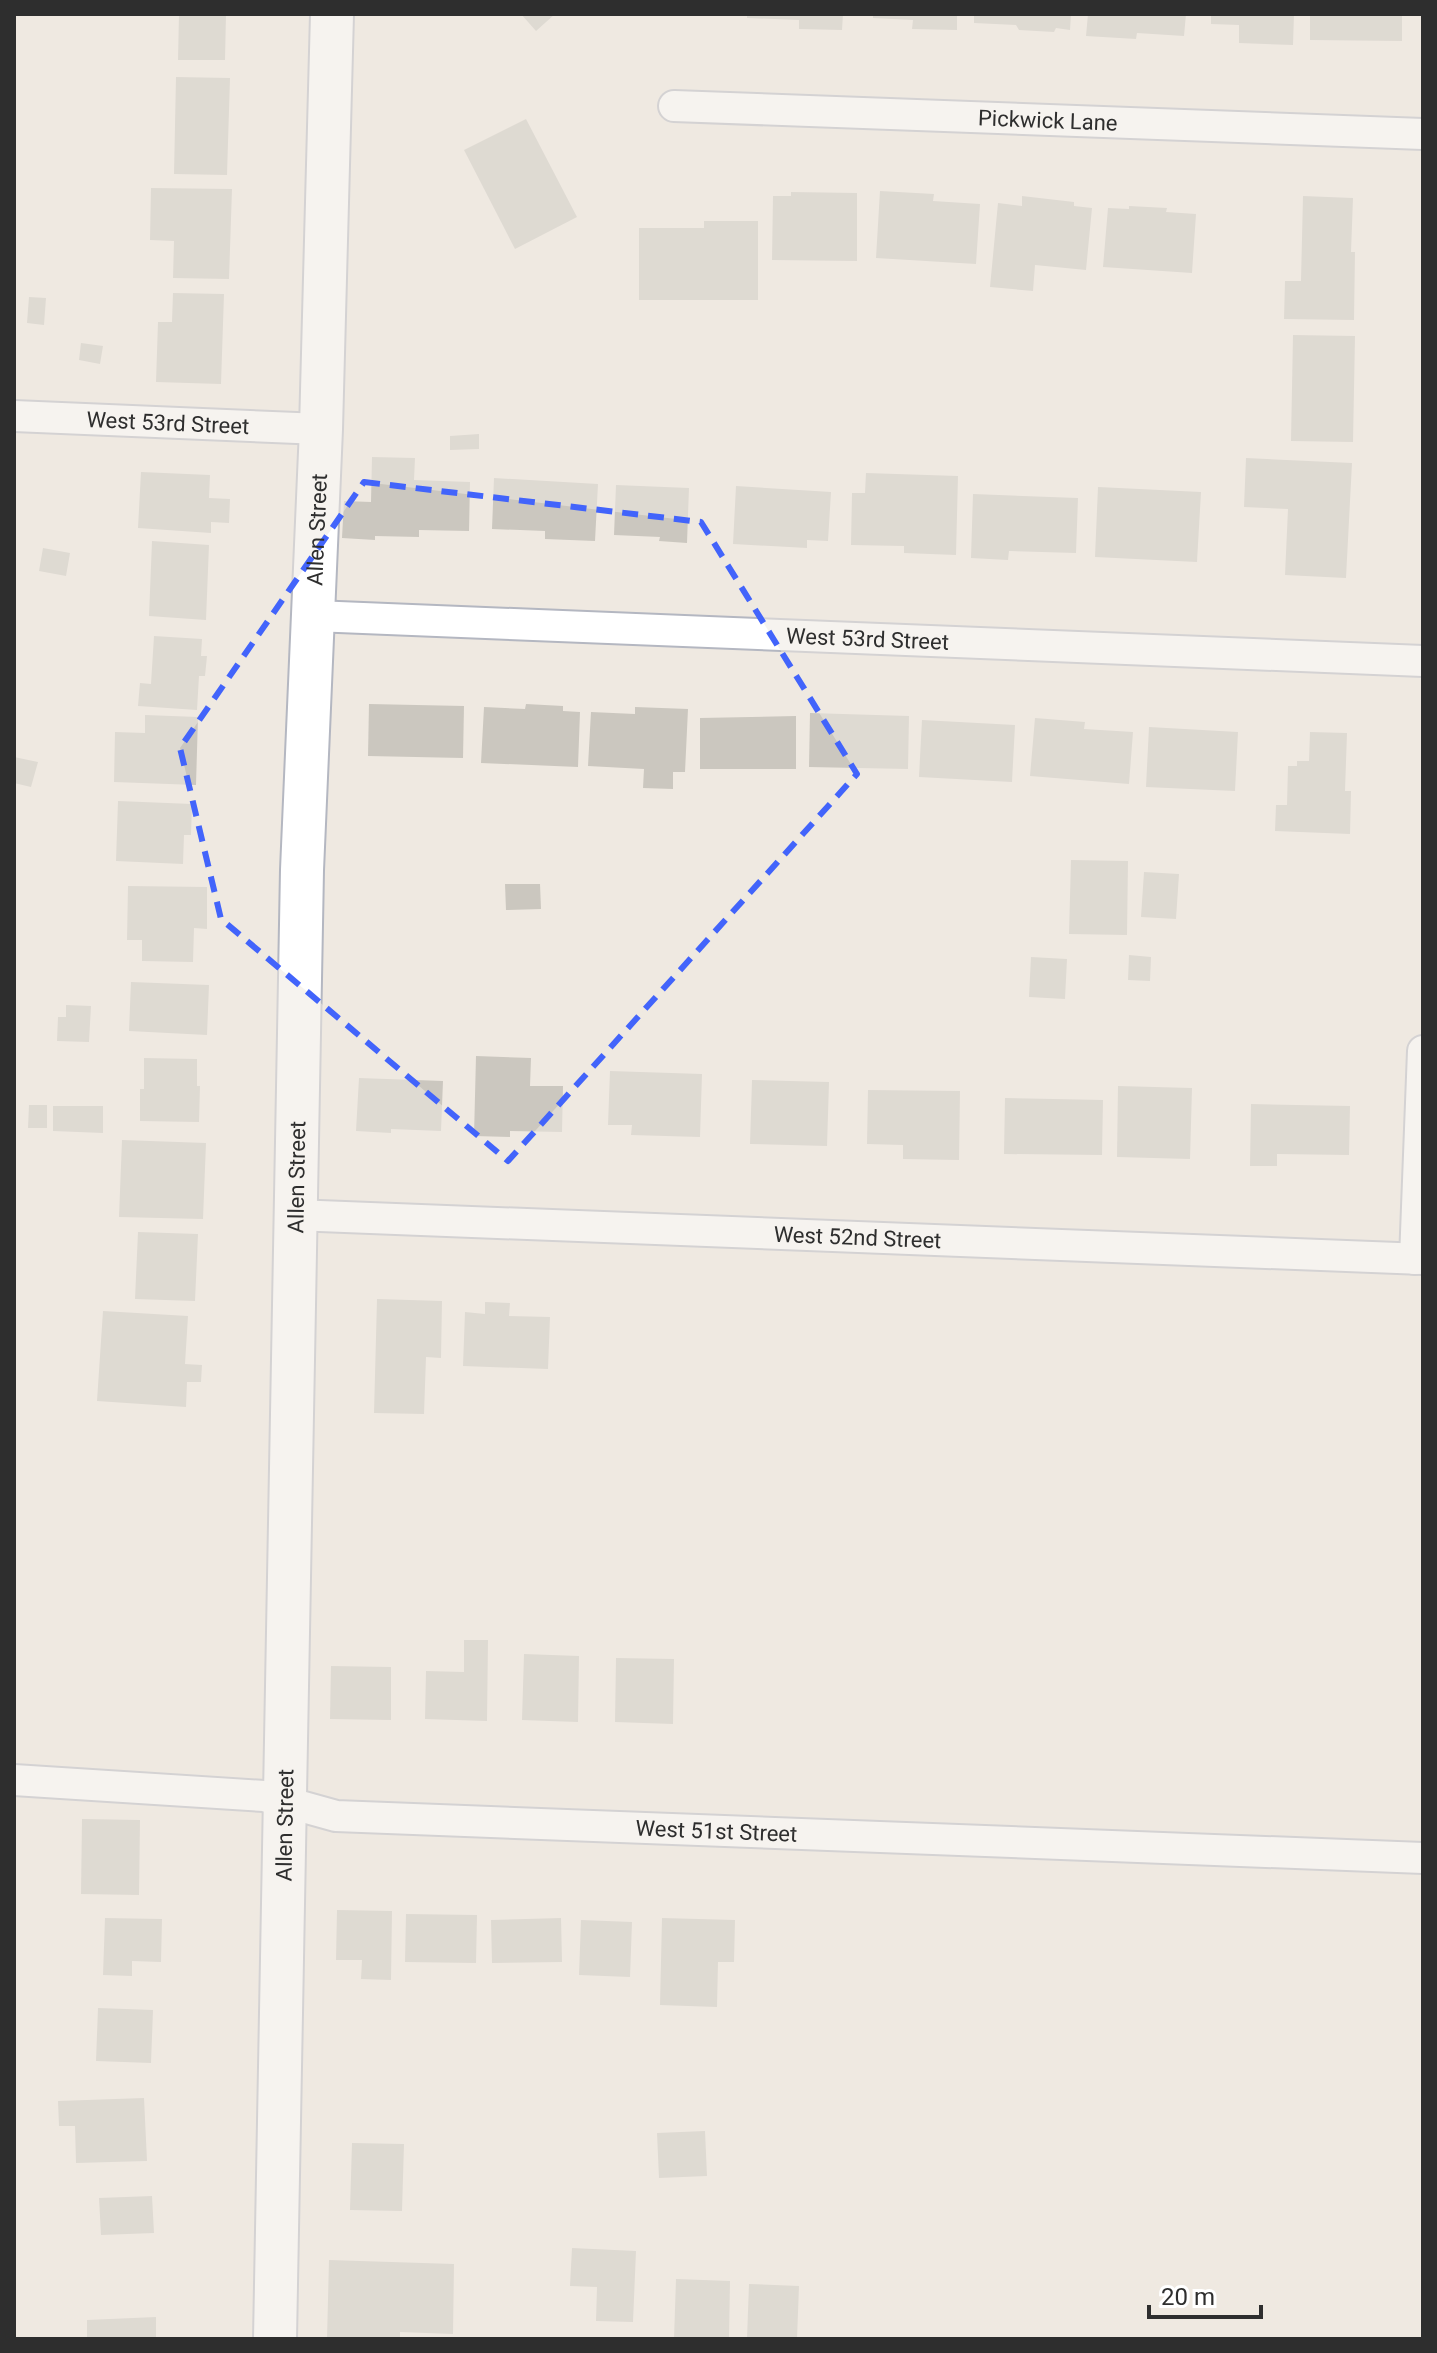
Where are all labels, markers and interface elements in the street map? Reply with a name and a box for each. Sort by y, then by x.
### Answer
street label: Pickwick Lane [977,105,1118,136]
street label: West 53rd Street [86,407,250,439]
street label: Allen Street [302,473,332,586]
street label: West 53rd Street [786,623,949,655]
street label: Allen Street [283,1121,310,1234]
street label: West 52nd Street [773,1222,942,1253]
street label: Allen Street [271,1769,298,1882]
street label: West 51st Street [635,1816,798,1847]
scale bar [1149,2269,1261,2319]
text: 20 m [1161,2283,1215,2311]

